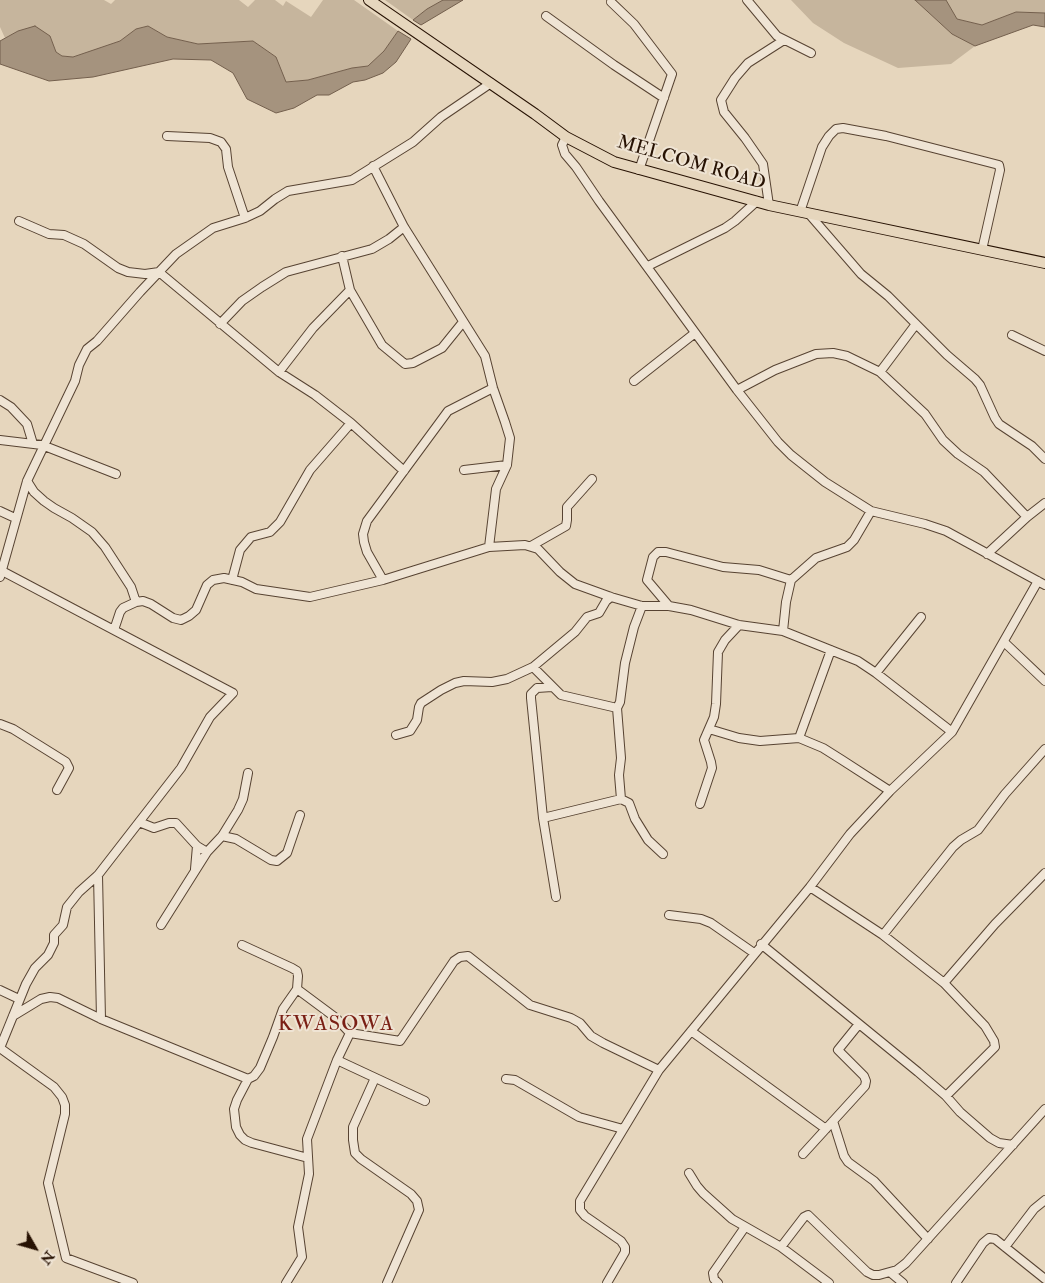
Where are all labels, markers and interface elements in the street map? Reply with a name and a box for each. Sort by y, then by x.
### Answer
street label: MELCOM ROAD [614,132,768,196]
district label: KWASOWA [277,1012,395,1038]
north arrow [10,1223,60,1273]
text: N [37,1247,58,1268]

